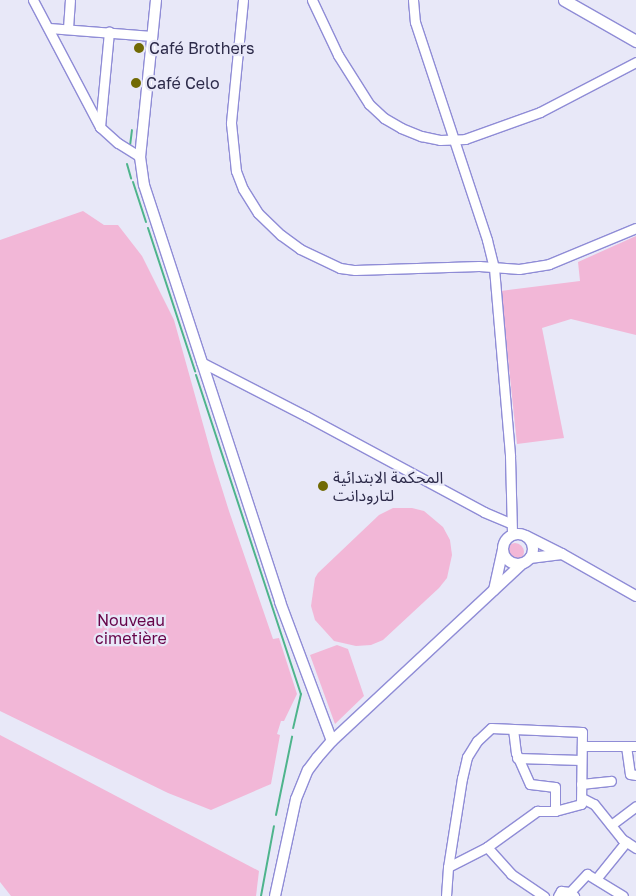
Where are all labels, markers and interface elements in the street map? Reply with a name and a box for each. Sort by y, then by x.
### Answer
place label: Café Brothers [149,38,255,58]
marker: Café Brothers [133,42,145,54]
place label: Café Celo [146,73,220,93]
marker: Café Celo [130,77,142,89]
place label: المحكمة الابتدائية لتارودانت [333,467,443,505]
marker: المحكمة الابتدائية لتارودانت [317,480,329,492]
park label: Nouveau cimetière [95,610,167,648]

